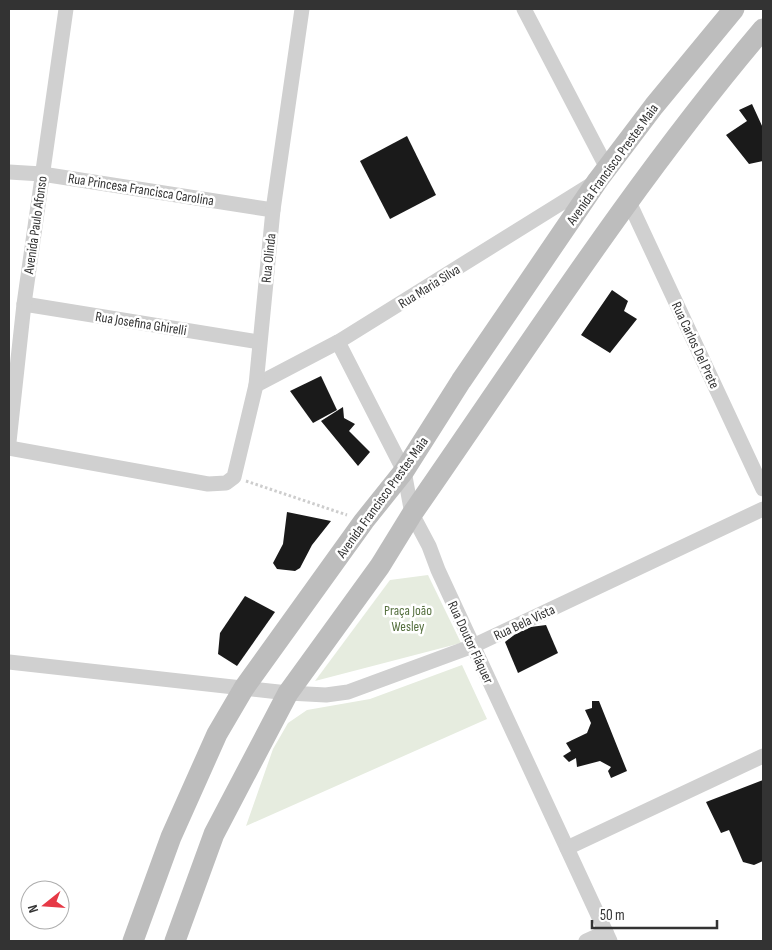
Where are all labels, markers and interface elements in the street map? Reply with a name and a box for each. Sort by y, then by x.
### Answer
street label: Avenida Francisco Prestes Maia [562,101,662,229]
street label: Rua Princesa Francisca Carolina [67,170,215,209]
street label: Avenida Paulo Afonso [20,175,51,276]
street label: Rua Olinda [257,233,280,284]
street label: Rua Maria Silva [395,261,463,312]
street label: Rua Carlos Del Prete [668,299,723,391]
street label: Rua Josefina Ghirelli [94,308,188,339]
street label: Avenida Francisco Prestes Maia [332,434,432,562]
street label: Rua Doutor Fláquer [444,598,497,686]
street label: Rua Bela Vista [491,601,558,644]
park label: Praça João Wesley [384,602,432,635]
north arrow [20,880,70,930]
scale bar [592,898,717,930]
text: N [24,903,42,915]
text: 50 m [600,906,625,925]

